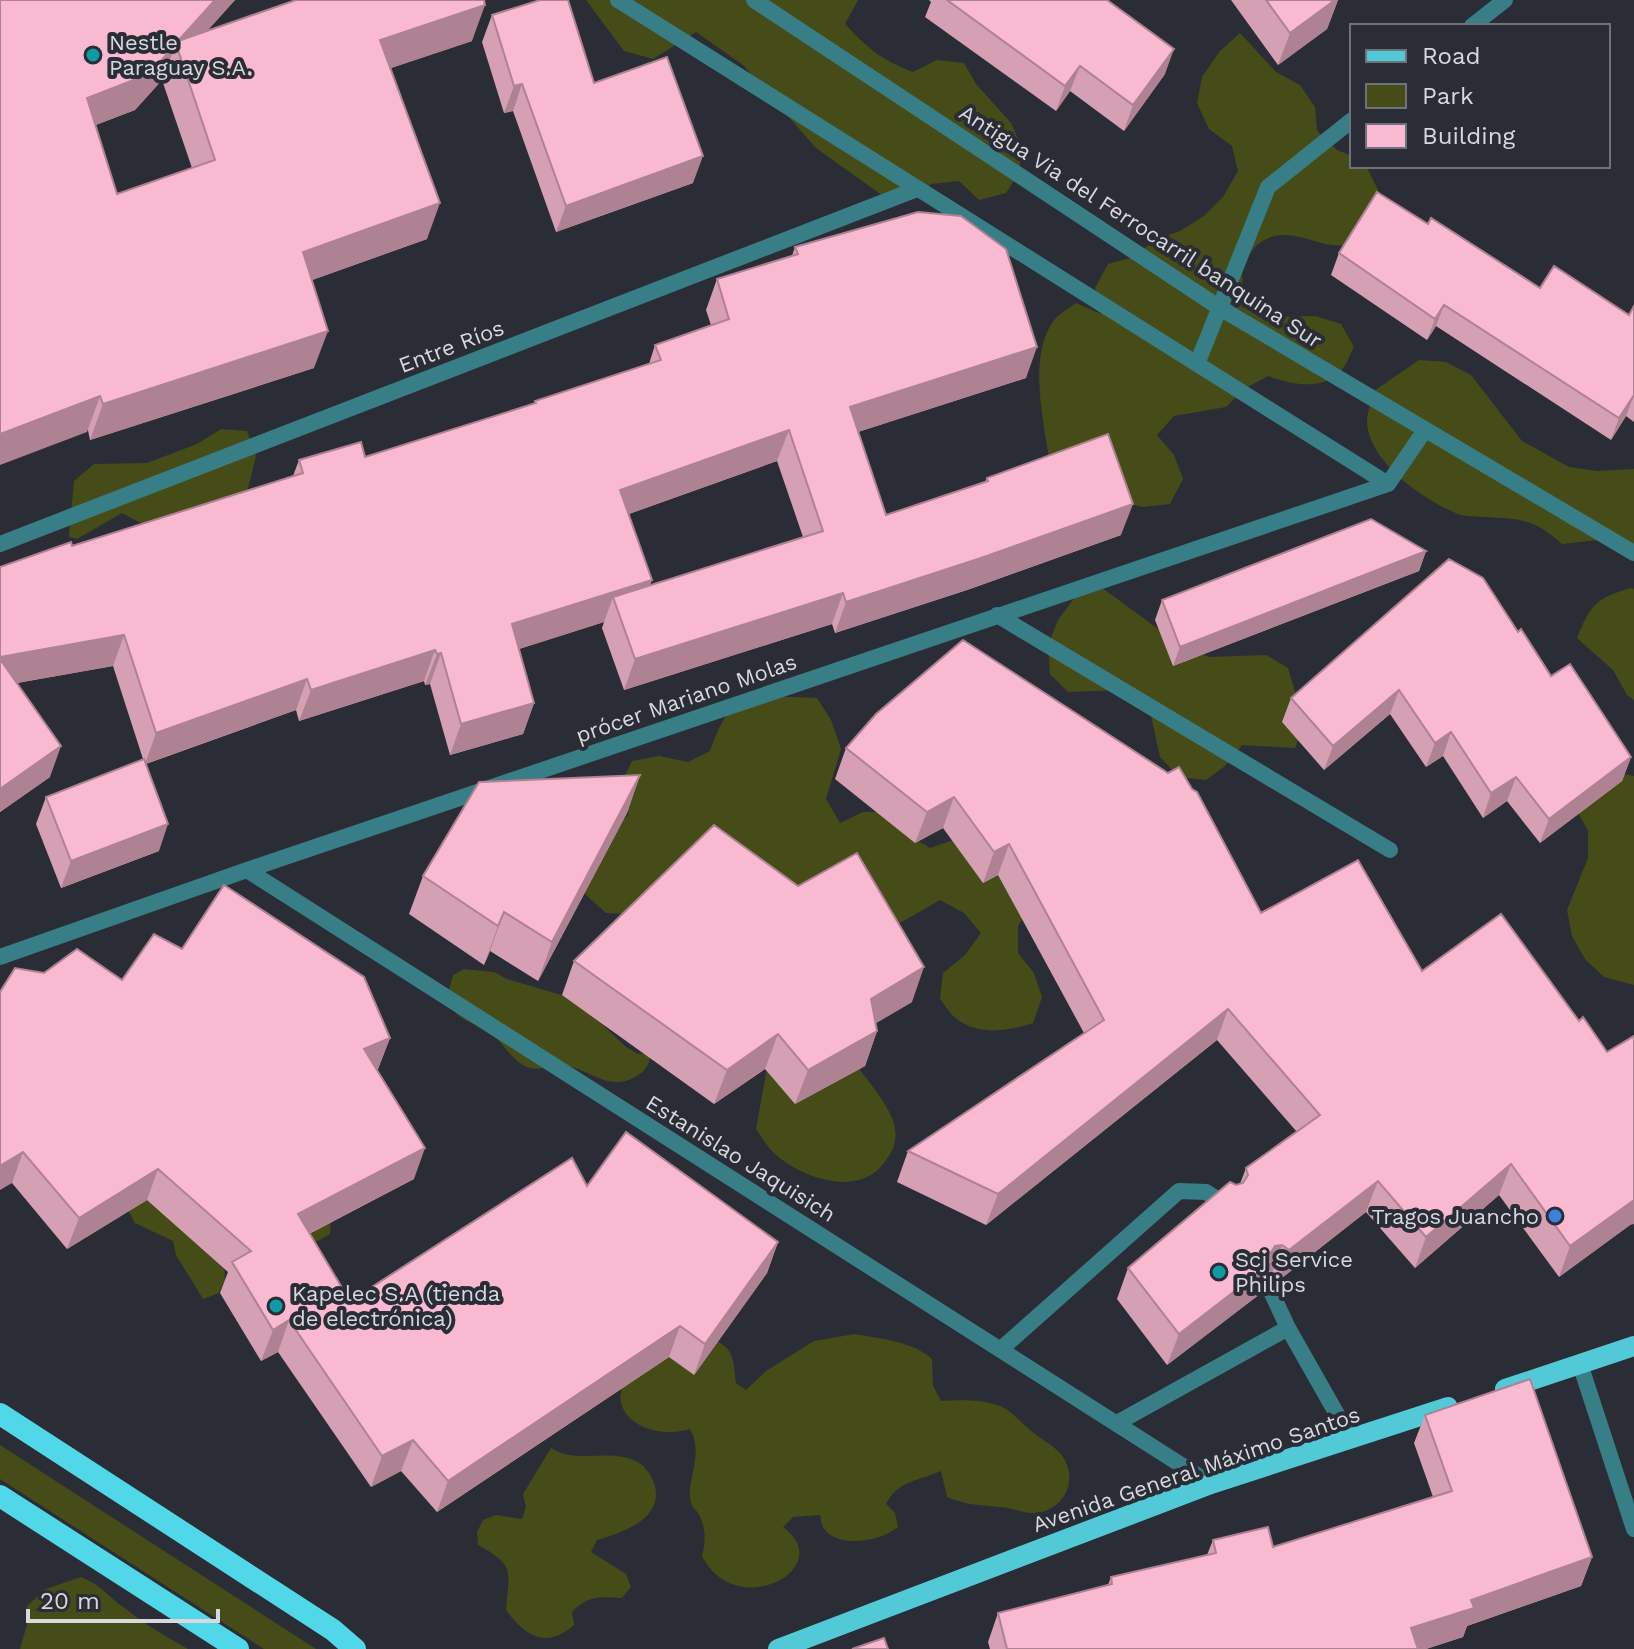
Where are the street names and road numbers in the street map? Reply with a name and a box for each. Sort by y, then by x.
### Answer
street label: Antigua Via del Ferrocarril banquina Sur [955,100,1327,353]
street label: Entre Ríos [395,315,507,378]
street label: prócer Mariano Molas [572,649,800,748]
street label: Estanislao Jaquisich [641,1090,840,1227]
street label: Avenida General Máximo Santos [1029,1402,1363,1537]

